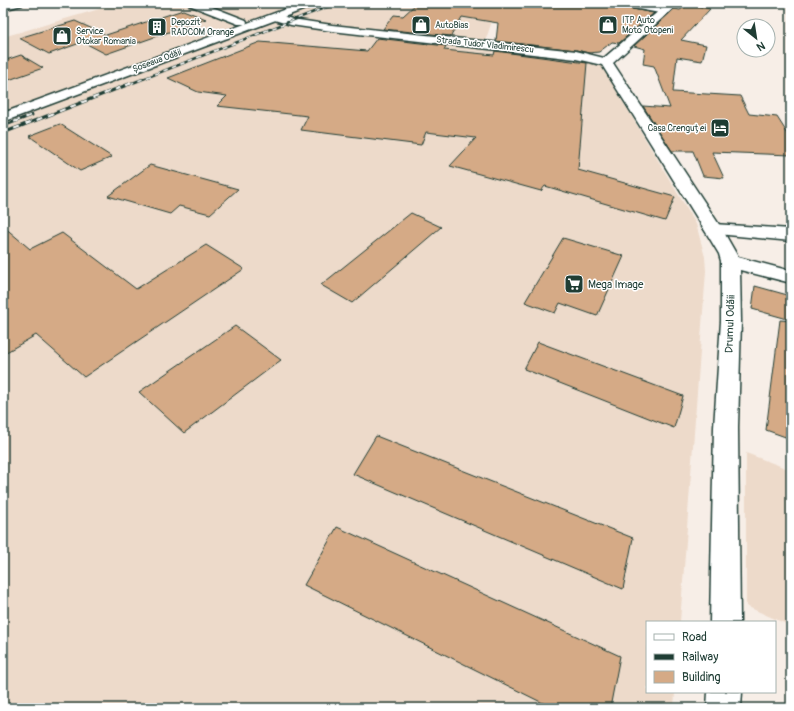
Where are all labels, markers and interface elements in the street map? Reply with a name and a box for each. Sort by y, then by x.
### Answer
shop icon: AutoBias [410,14,432,36]
shop icon: ITP Auto Moto Otopeni [597,14,619,36]
place label: ITP Auto Moto Otopeni [622,15,674,36]
building icon: Depozit RADCOM Orange [146,16,168,38]
place label: Depozit RADCOM Orange [171,17,235,38]
north arrow [736,18,776,58]
place label: AutoBias [435,20,468,31]
shop icon: Service Otokar Romania [51,25,73,47]
place label: Service Otokar Romania [76,26,136,47]
street label: Strada Tudor Vladimirescu [436,34,535,56]
text: N [754,39,767,54]
street label: Șoseaua Odăii [131,47,183,75]
hotel icon: Casa Crenguței [709,117,731,139]
place label: Casa Crenguței [648,123,706,134]
supermarket icon: Mega Image [563,273,585,295]
place label: Mega Image [588,278,644,291]
street label: Drumul Odăii [722,295,738,353]
legend [646,621,776,693]
text: Road [682,630,707,645]
text: Railway [682,650,718,665]
text: Building [682,670,721,685]

